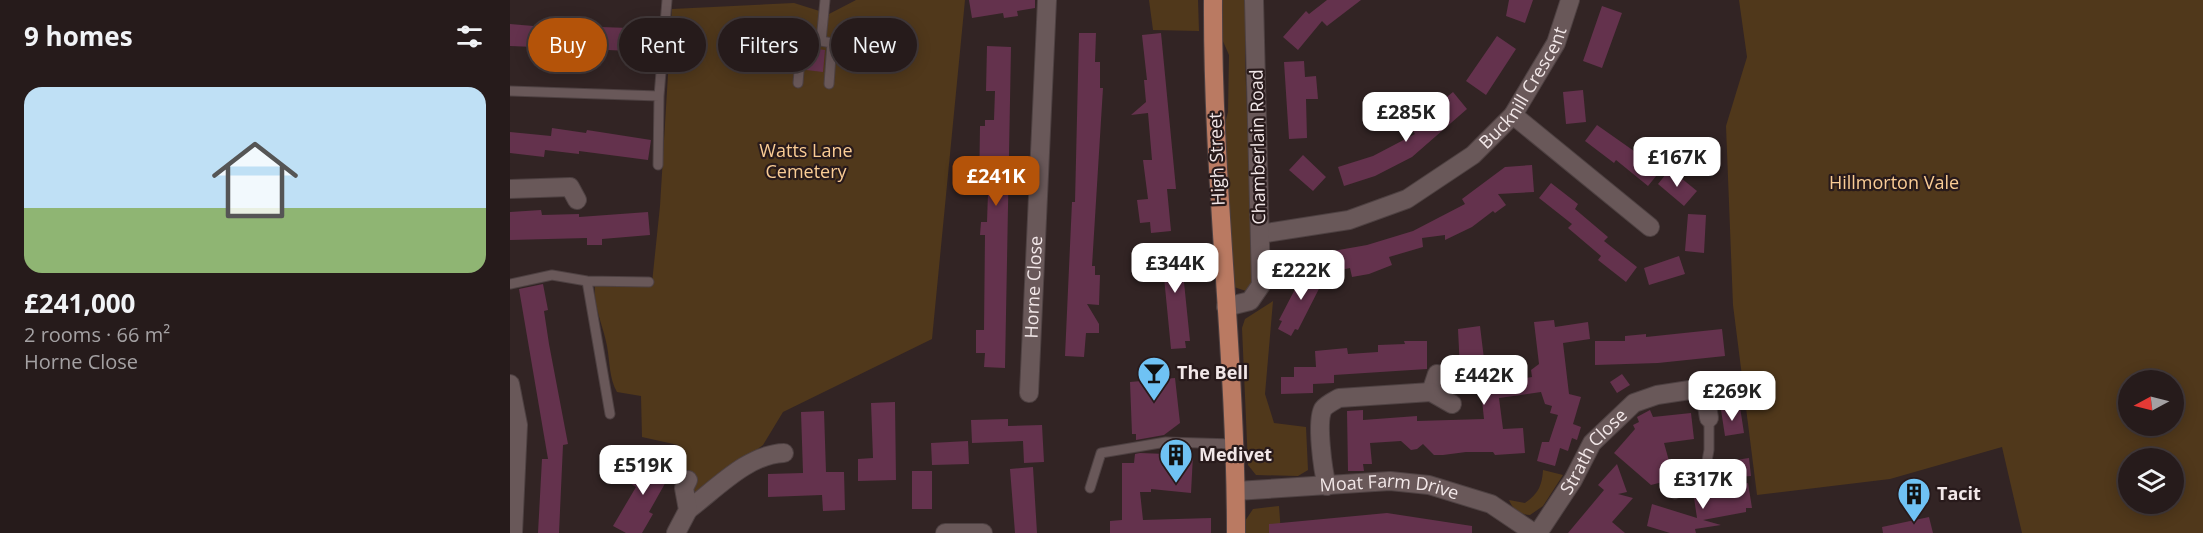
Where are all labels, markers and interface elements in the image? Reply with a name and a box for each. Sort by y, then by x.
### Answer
text: 9 homes [24,18,133,54]
chip: Buy [528,18,607,72]
chip: Rent [619,18,706,72]
chip: Filters [718,18,819,72]
chip: New [831,18,917,72]
icon: filters [453,20,486,53]
street label: Bucknill Crescent [1473,23,1572,154]
street label: Chamberlain Road [1244,69,1270,225]
pin: £285K [1364,92,1448,143]
text: £285K [1376,98,1436,125]
street label: High Street [1202,112,1230,206]
icon: home [201,126,309,234]
pin: £167K [1635,137,1719,188]
park label: Watts Lane Cemetery [759,138,853,183]
text: £167K [1647,143,1707,170]
pin: £241K [954,156,1038,207]
text: £241K [966,162,1026,189]
park label: Hillmorton Vale [1829,170,1959,194]
street label: Horne Close [1019,235,1047,339]
pin: £344K [1133,243,1217,294]
text: £344K [1145,249,1205,276]
pin: £222K [1259,250,1343,301]
text: £222K [1271,256,1331,283]
text: £241,000 [24,285,135,321]
text: 2 rooms · 66 m² [24,321,170,348]
text: Horne Close [24,348,138,375]
bar icon: The Bell [1136,355,1172,402]
pin: £442K [1442,355,1526,406]
place label: The Bell [1177,360,1248,384]
text: £442K [1454,361,1514,388]
north arrow [2118,370,2184,436]
map controls [2118,370,2184,514]
pin: £269K [1690,371,1774,422]
text: £269K [1702,377,1762,404]
street label: Strath Close [1554,403,1632,499]
building icon: Medivet [1158,437,1194,484]
place label: Medivet [1199,442,1272,466]
pin: £519K [601,445,685,496]
button: layers [2118,448,2184,514]
text: £519K [613,451,673,478]
pin: £317K [1661,459,1745,510]
text: £317K [1673,465,1733,492]
street label: Moat Farm Drive [1319,468,1462,504]
building icon: Tacit [1896,476,1932,523]
place label: Tacit [1937,481,1981,505]

